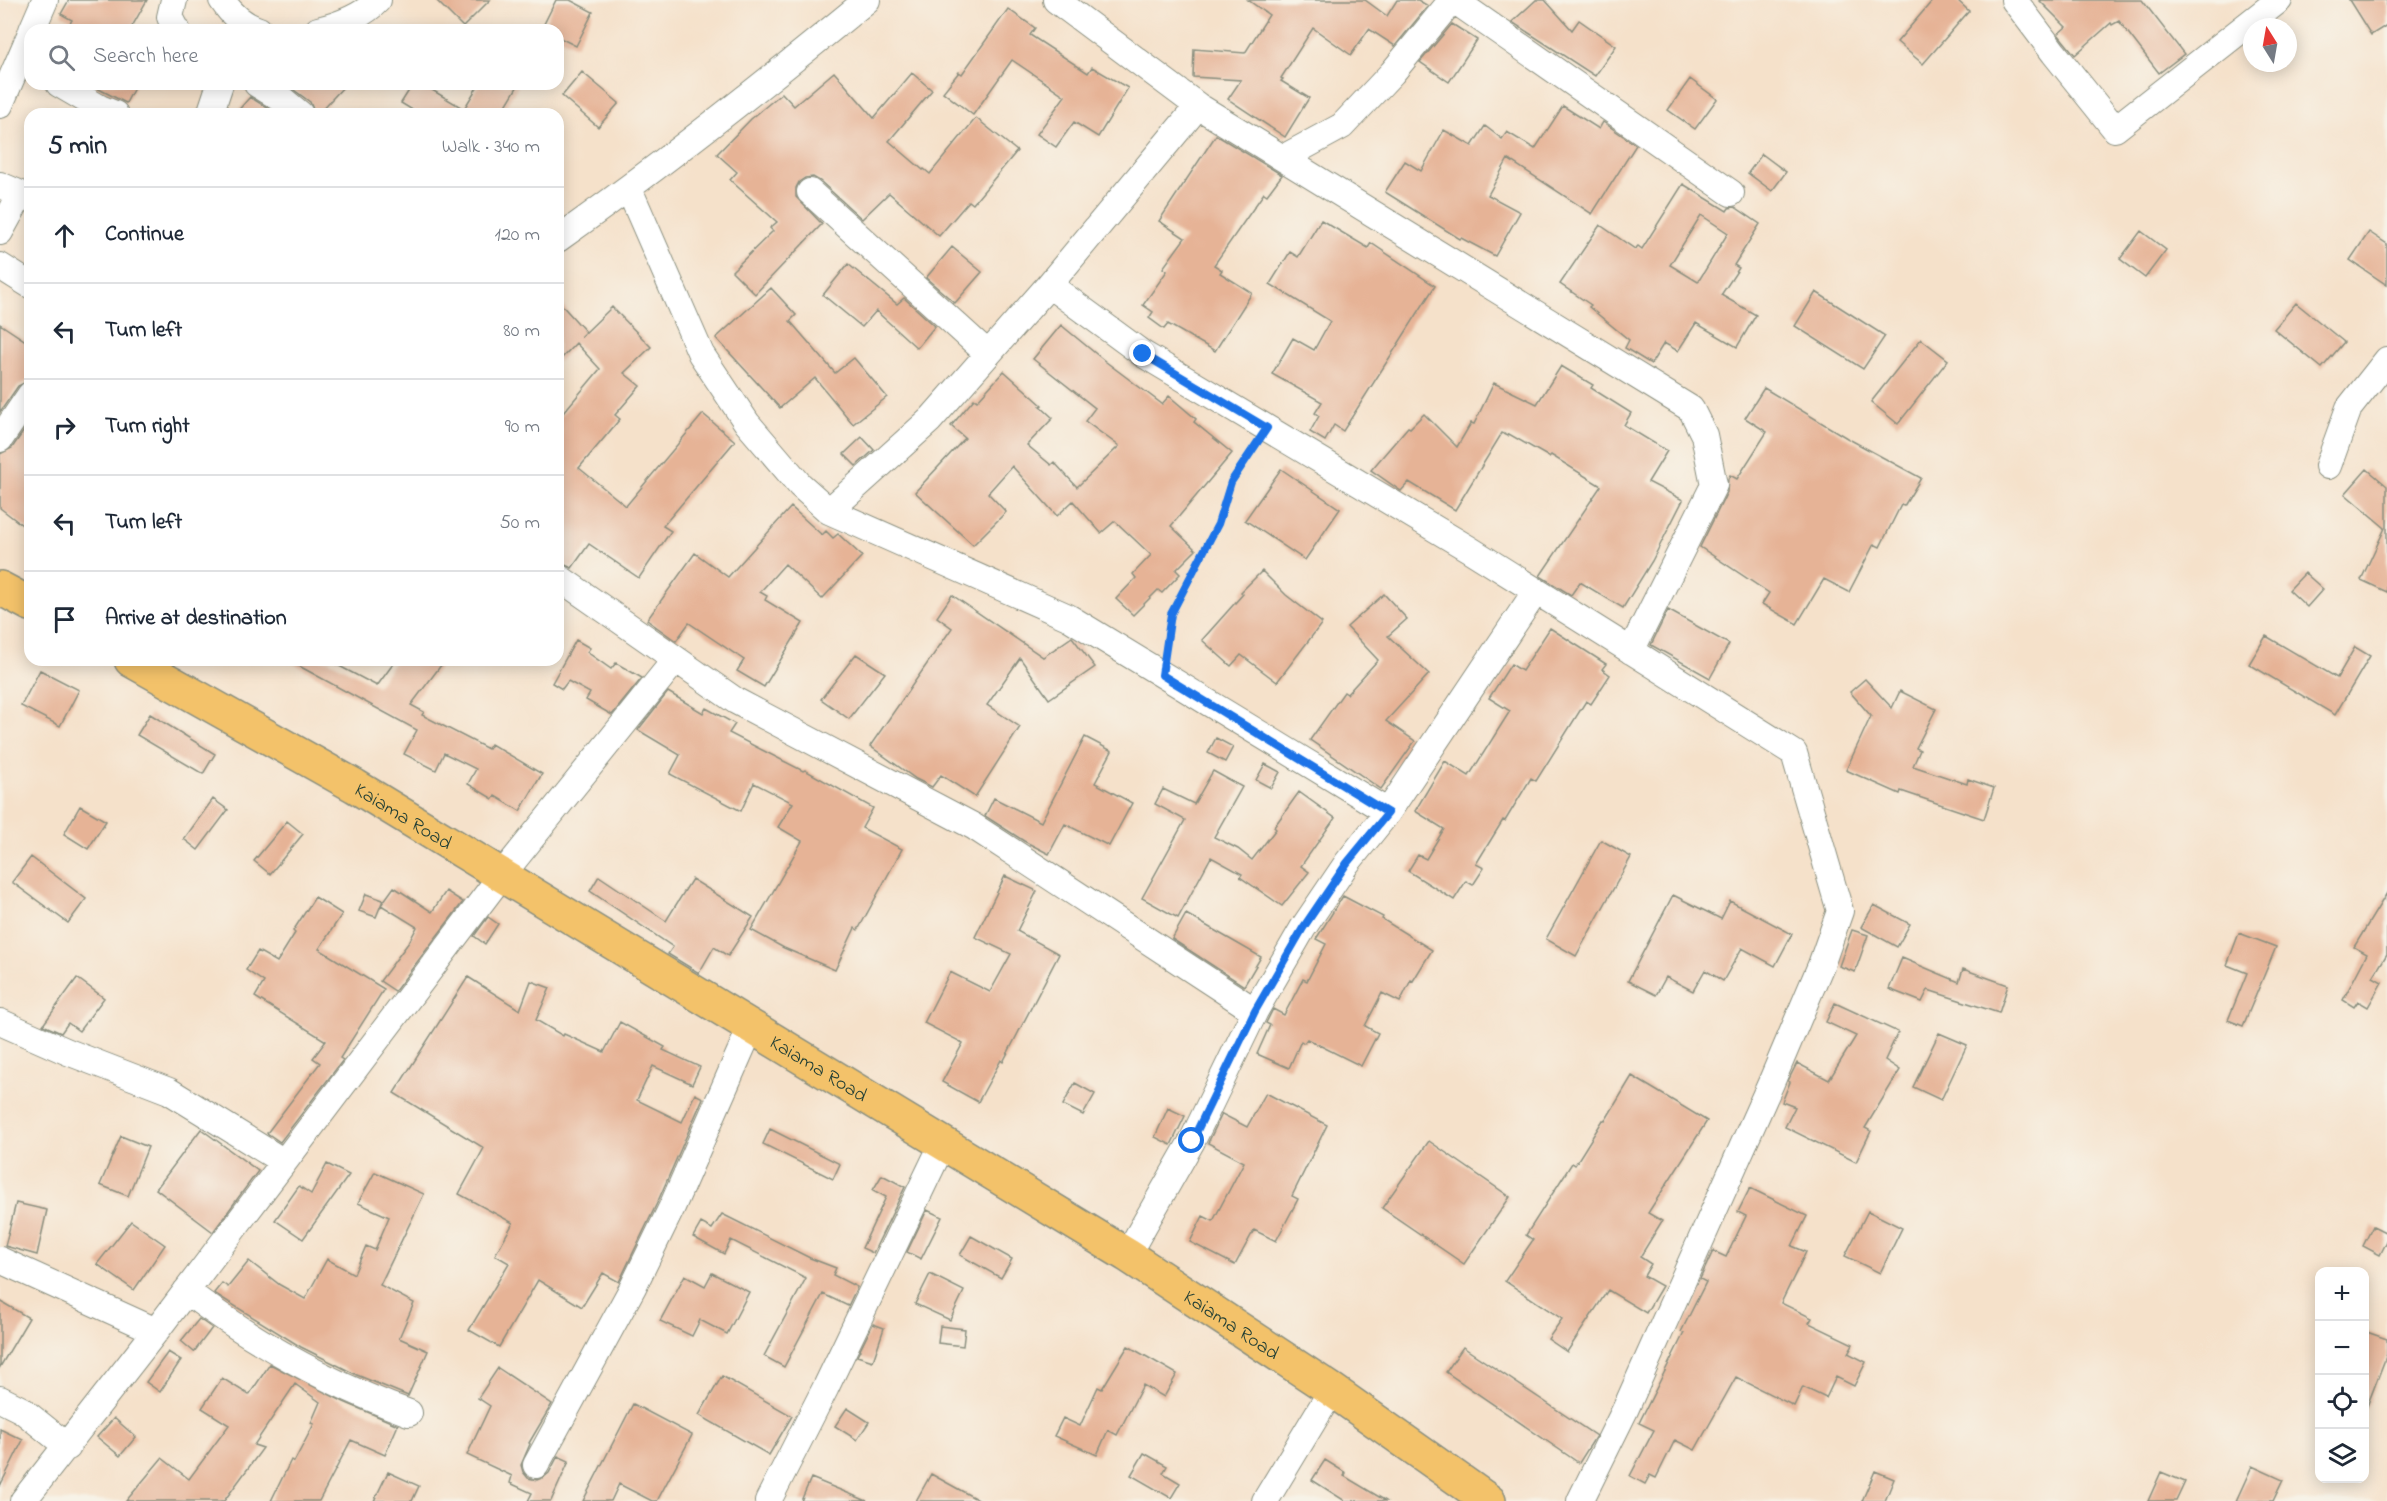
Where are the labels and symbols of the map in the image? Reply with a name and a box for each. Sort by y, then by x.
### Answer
north arrow [2243,18,2297,72]
route end [1129,340,1155,366]
street label: Kaiama Road [348,777,457,859]
street label: Kaiama Road [763,1029,872,1111]
route start [1178,1127,1204,1153]
street label: Kaiama Road [1177,1284,1284,1369]

